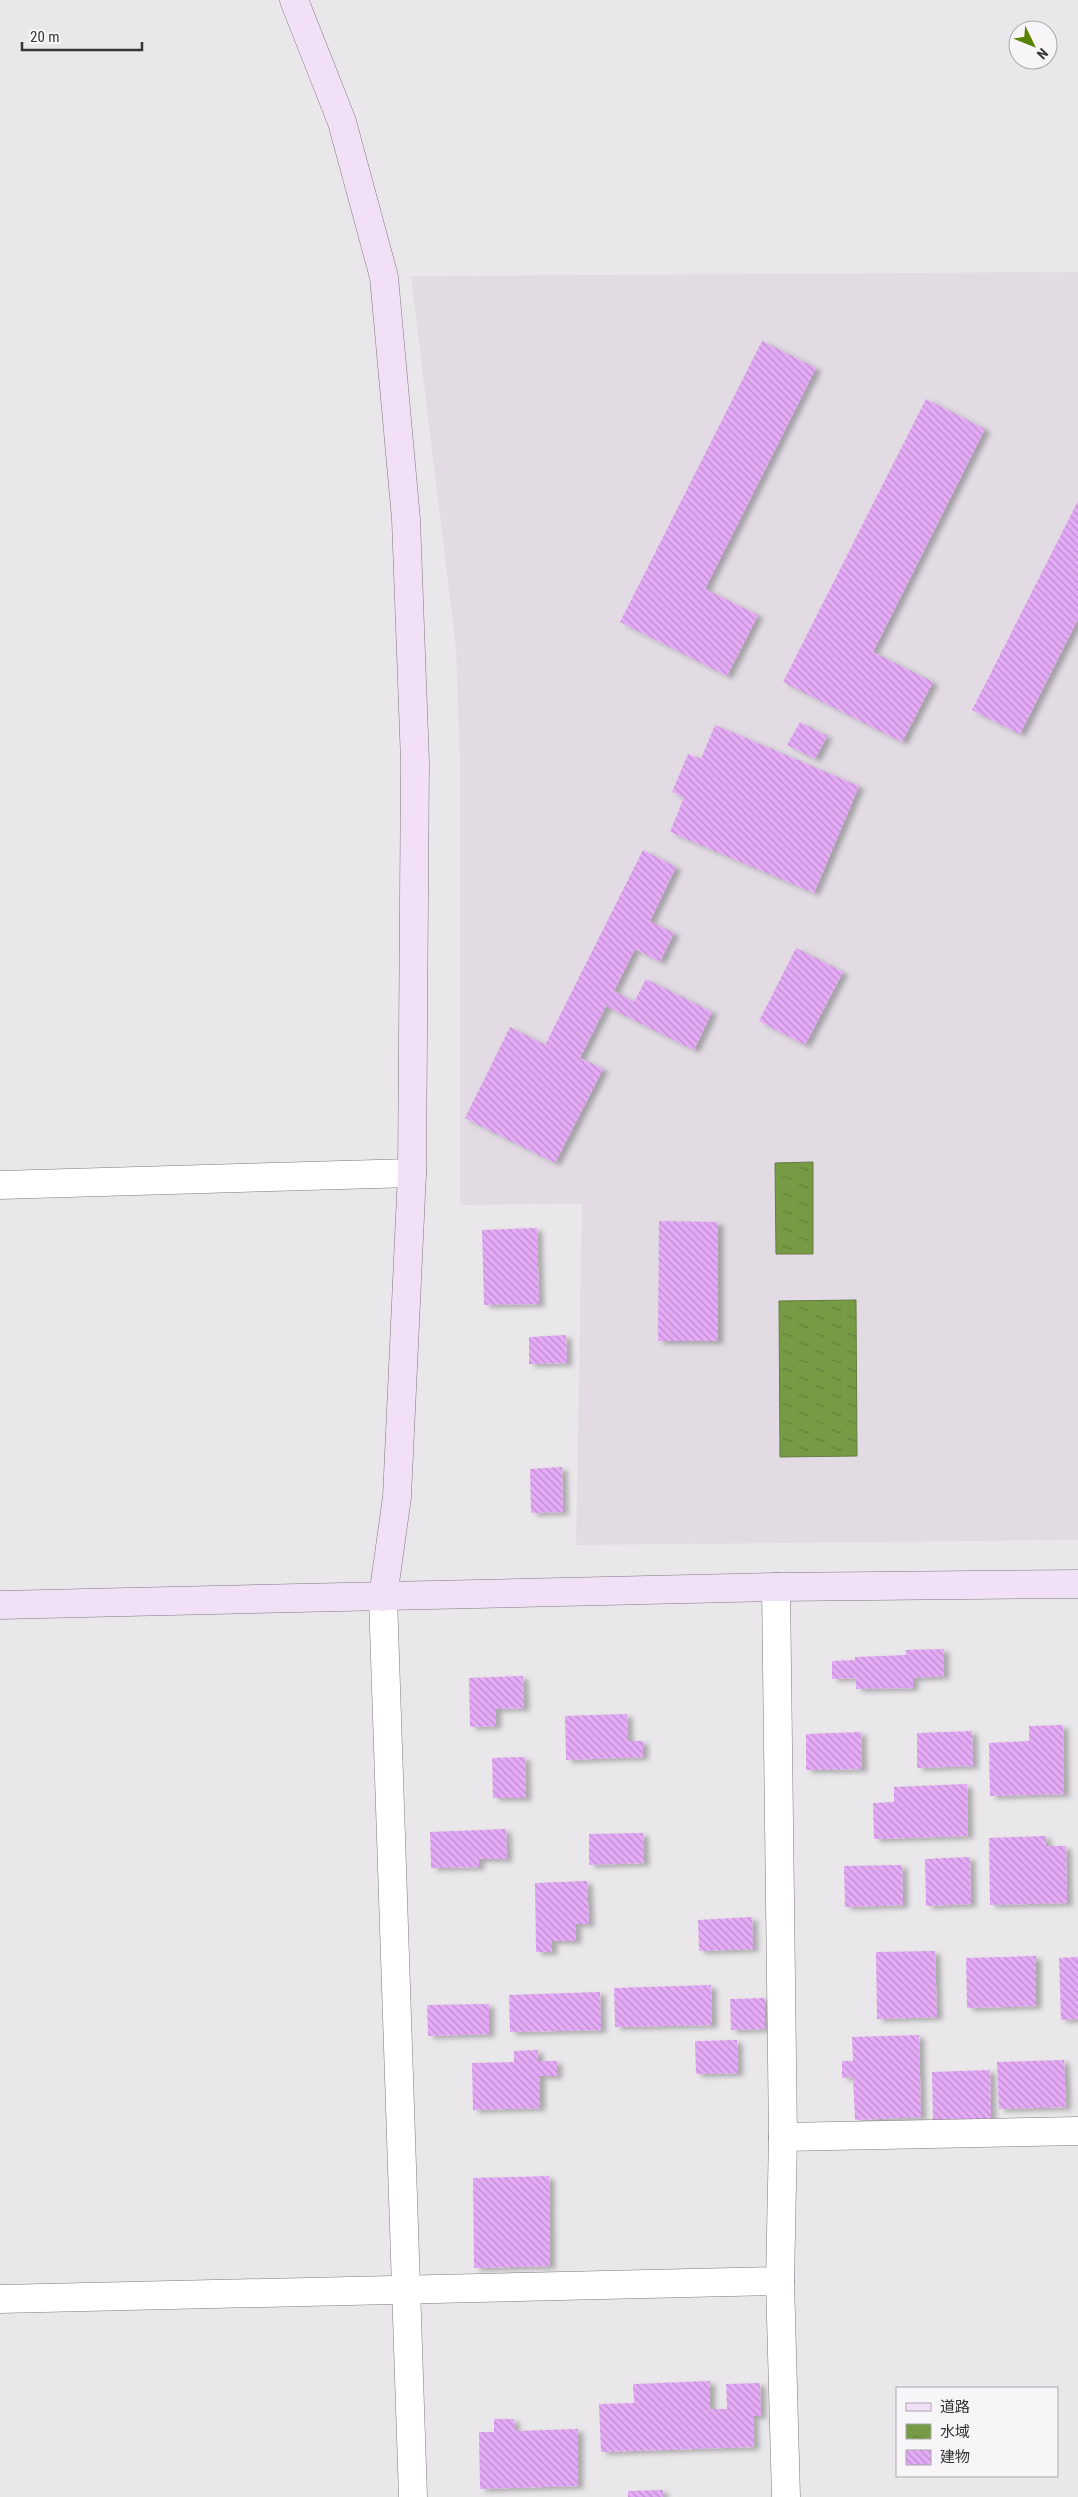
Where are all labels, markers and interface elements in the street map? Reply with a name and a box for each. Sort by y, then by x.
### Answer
scale bar [22,20,142,52]
north arrow [1008,20,1058,70]
text: 20 m [30,28,60,46]
text: N [1034,45,1051,62]
legend [896,2387,1058,2477]
text: 道路 [940,2398,970,2416]
text: 水域 [940,2423,970,2441]
text: 建物 [940,2448,970,2466]

